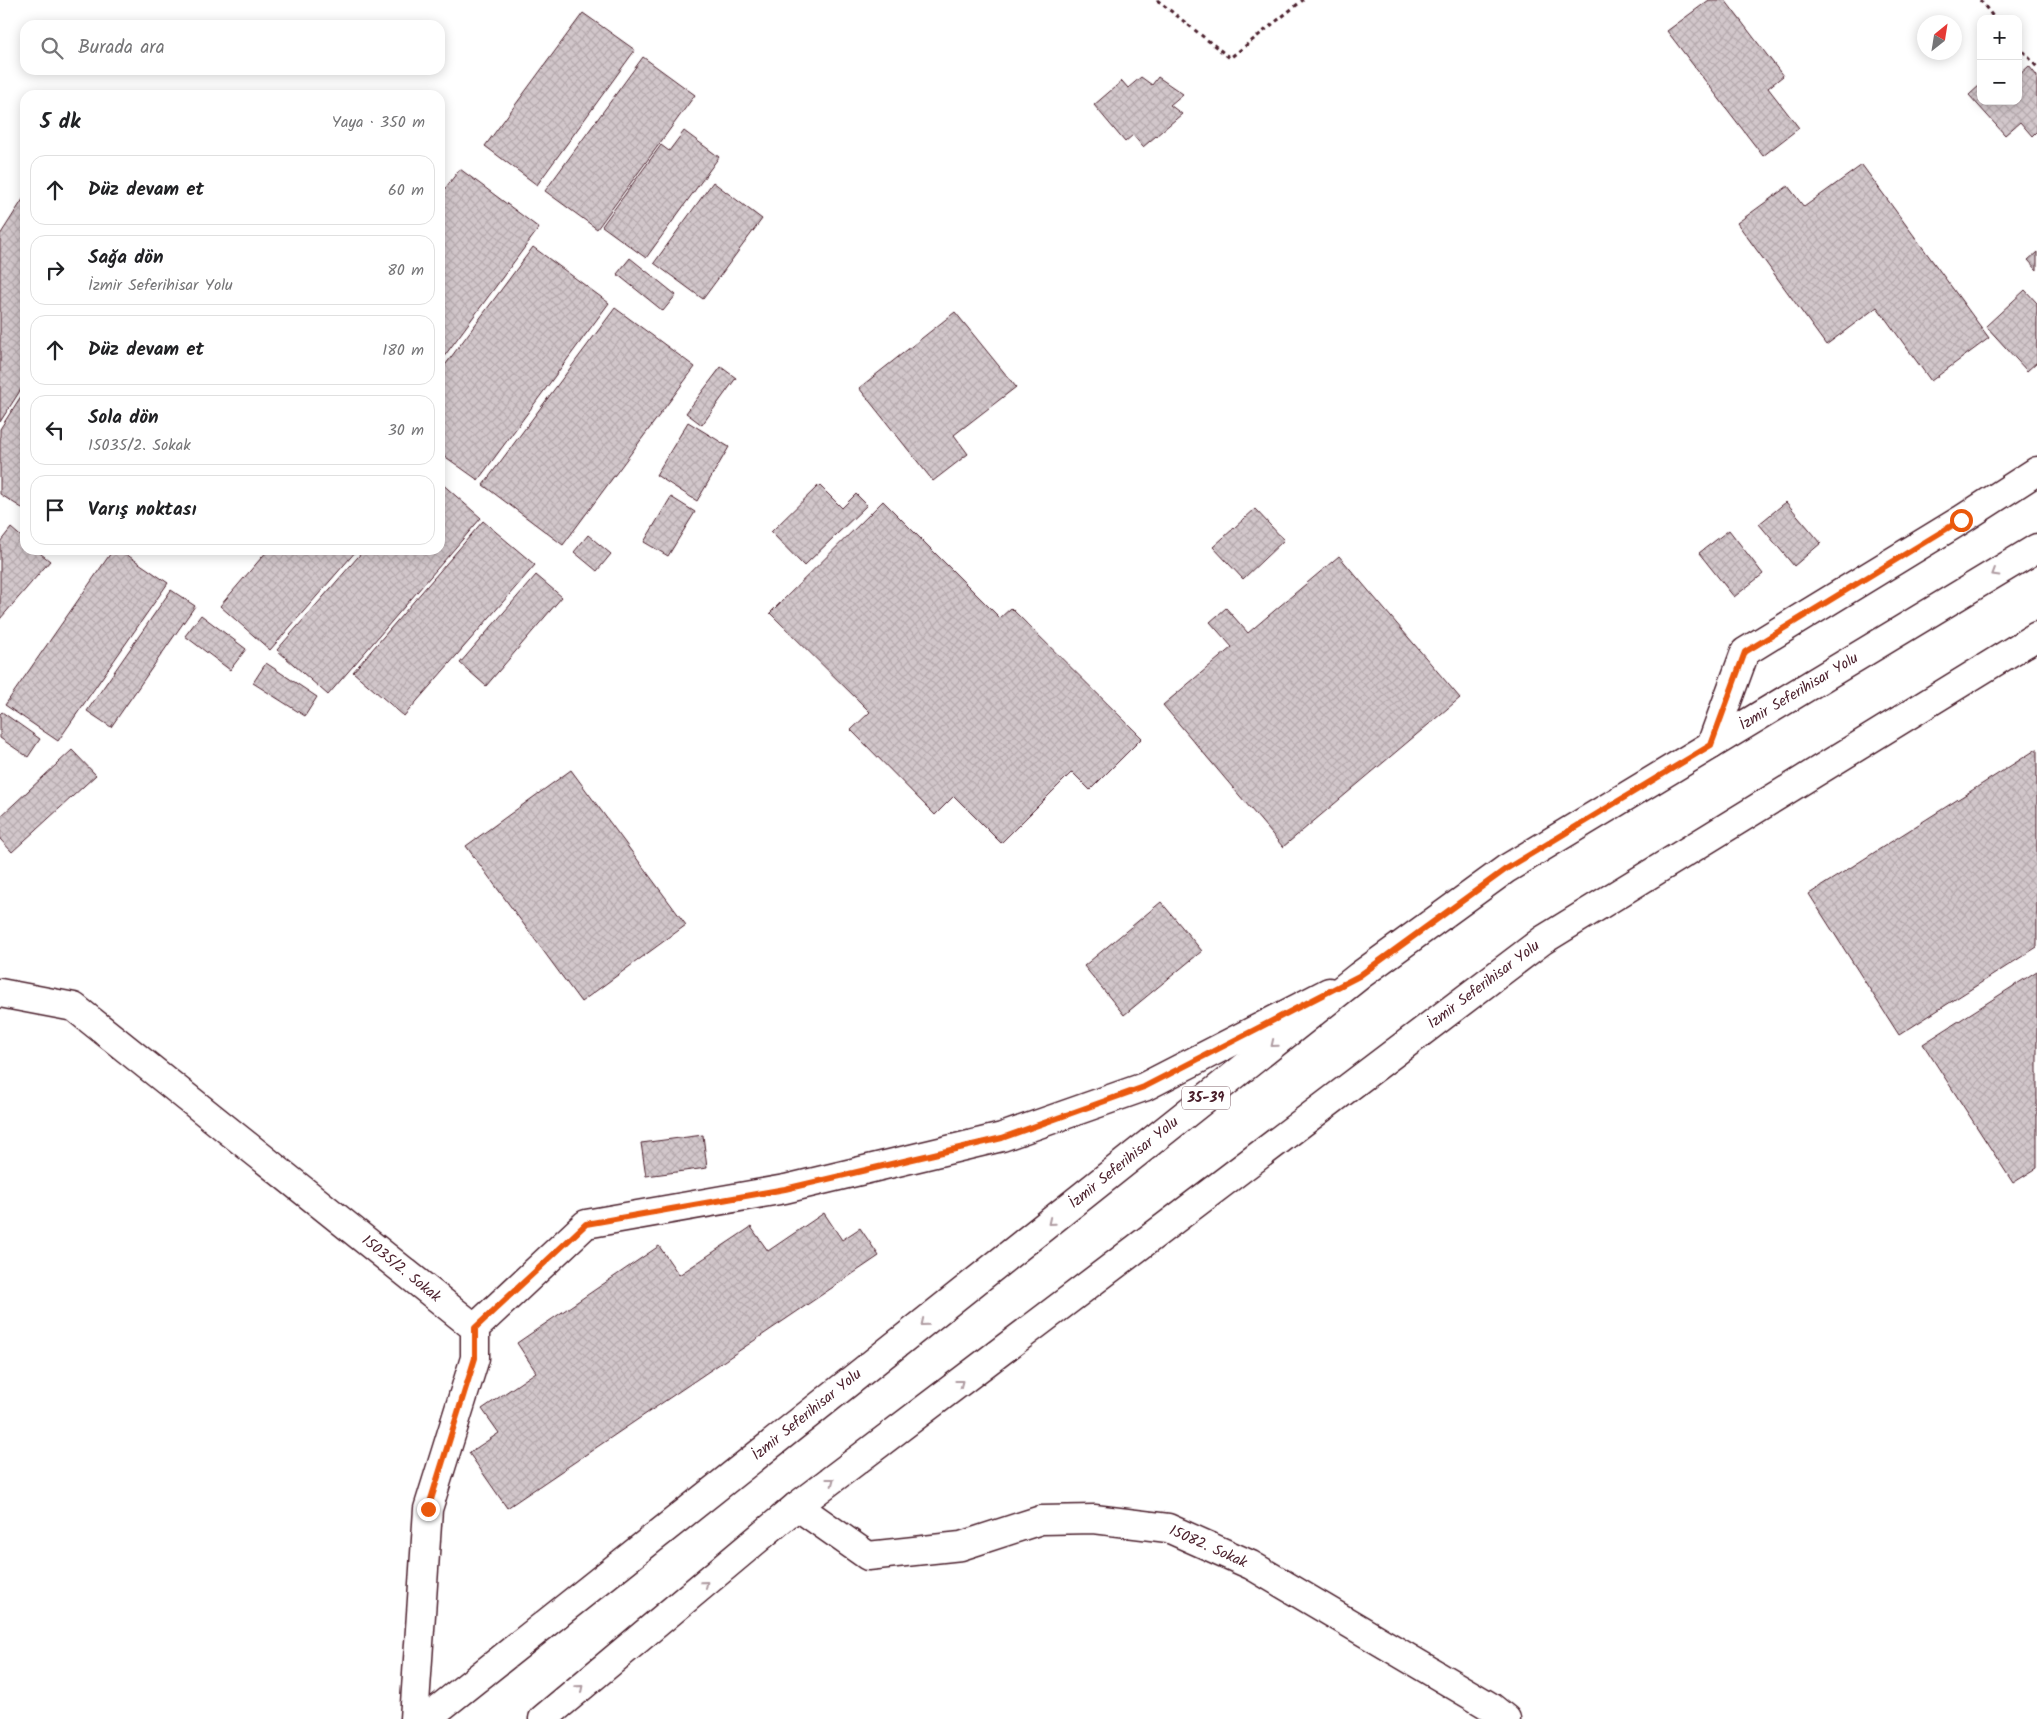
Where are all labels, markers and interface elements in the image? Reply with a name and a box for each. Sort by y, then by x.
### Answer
north arrow [1917,15,1962,60]
map controls [1977,15,2022,105]
button: + [1977,15,2022,60]
search box [20,20,445,75]
text: Burada ara [78,33,165,63]
icon: search [38,34,66,62]
button: − [1977,60,2022,105]
text: 5 dk [40,106,80,139]
text: Yaya · 350 m [332,110,425,135]
text: Düz devam et [88,175,204,205]
icon: ahead [41,176,69,204]
text: 60 m [388,178,424,203]
text: Sağa dön [88,243,164,273]
icon: right [41,256,69,284]
text: 80 m [387,258,424,283]
text: İzmir Seferihisar Yolu [88,273,233,298]
text: Düz devam et [88,335,204,365]
icon: ahead [41,336,69,364]
text: 180 m [382,338,424,363]
text: Sola dön [88,403,159,433]
icon: left [41,416,69,444]
text: 30 m [388,418,424,443]
text: 15035/2. Sokak [88,433,191,458]
text: Varış noktası [88,495,196,525]
icon: arrive [41,496,69,524]
route start [1950,509,1973,532]
one-way arrow [1992,567,2001,577]
street label: İzmir Seferihisar Yolu [1735,647,1863,737]
street label: İzmir Seferihisar Yolu [1423,935,1545,1035]
one-way arrow [1271,1039,1280,1047]
road number: 35-39 [1182,1086,1230,1110]
street label: İzmir Seferihisar Yolu [1064,1111,1184,1215]
one-way arrow [1048,1216,1057,1224]
street label: 15035/2. Sokak [356,1229,447,1309]
one-way arrow [921,1317,930,1325]
street label: İzmir Seferihisar Yolu [747,1363,867,1467]
one-way arrow [954,1380,963,1388]
one-way arrow [825,1478,835,1487]
route end [417,1498,440,1521]
street label: 15082. Sokak [1165,1519,1252,1575]
one-way arrow [699,1580,708,1589]
one-way arrow [574,1685,583,1693]

